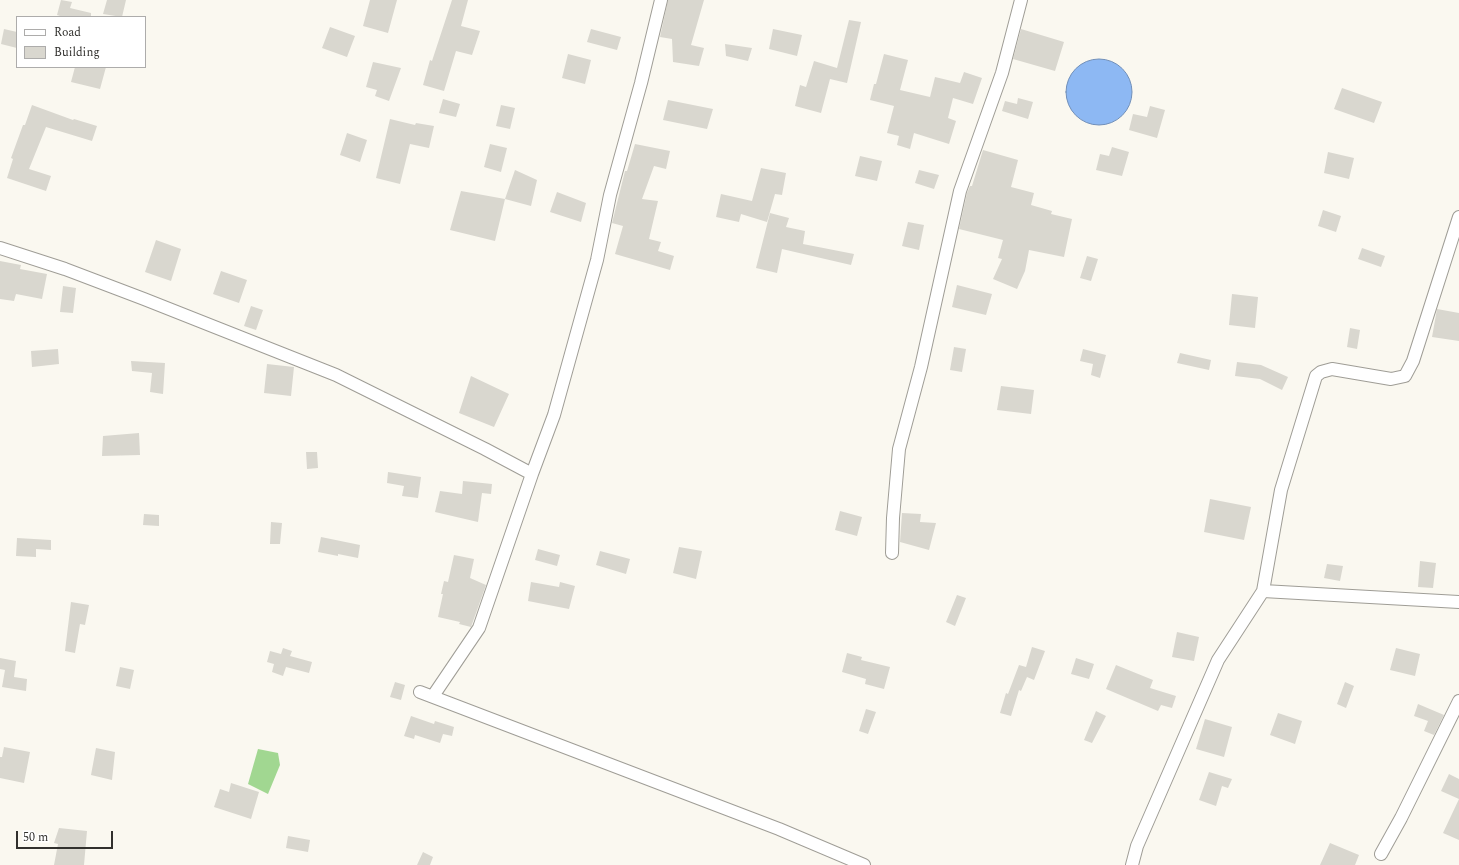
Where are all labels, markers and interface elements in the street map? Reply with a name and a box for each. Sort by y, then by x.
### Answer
legend [16,16,146,68]
text: Road [54,23,81,42]
text: Building [54,43,100,62]
scale bar [18,823,115,849]
text: 50 m [23,828,48,847]

